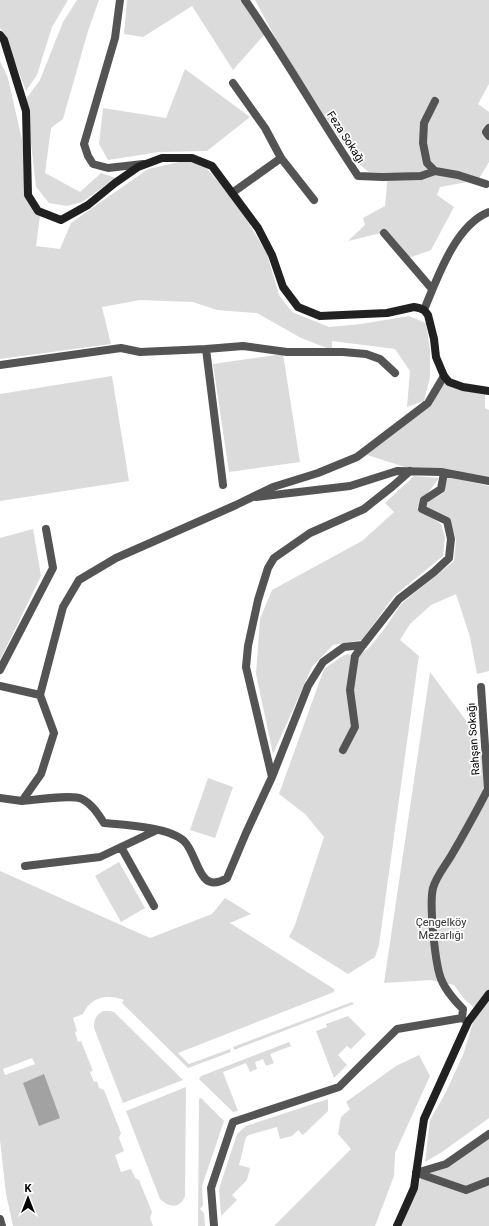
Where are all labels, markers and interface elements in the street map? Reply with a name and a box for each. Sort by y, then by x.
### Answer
street label: Feza Sokağı [324,109,367,166]
street label: Rahşan Sokağı [464,702,483,776]
park label: Çengelköy Mezarlığı [416,916,467,942]
north arrow [8,1178,48,1218]
text: K [25,1182,33,1195]

